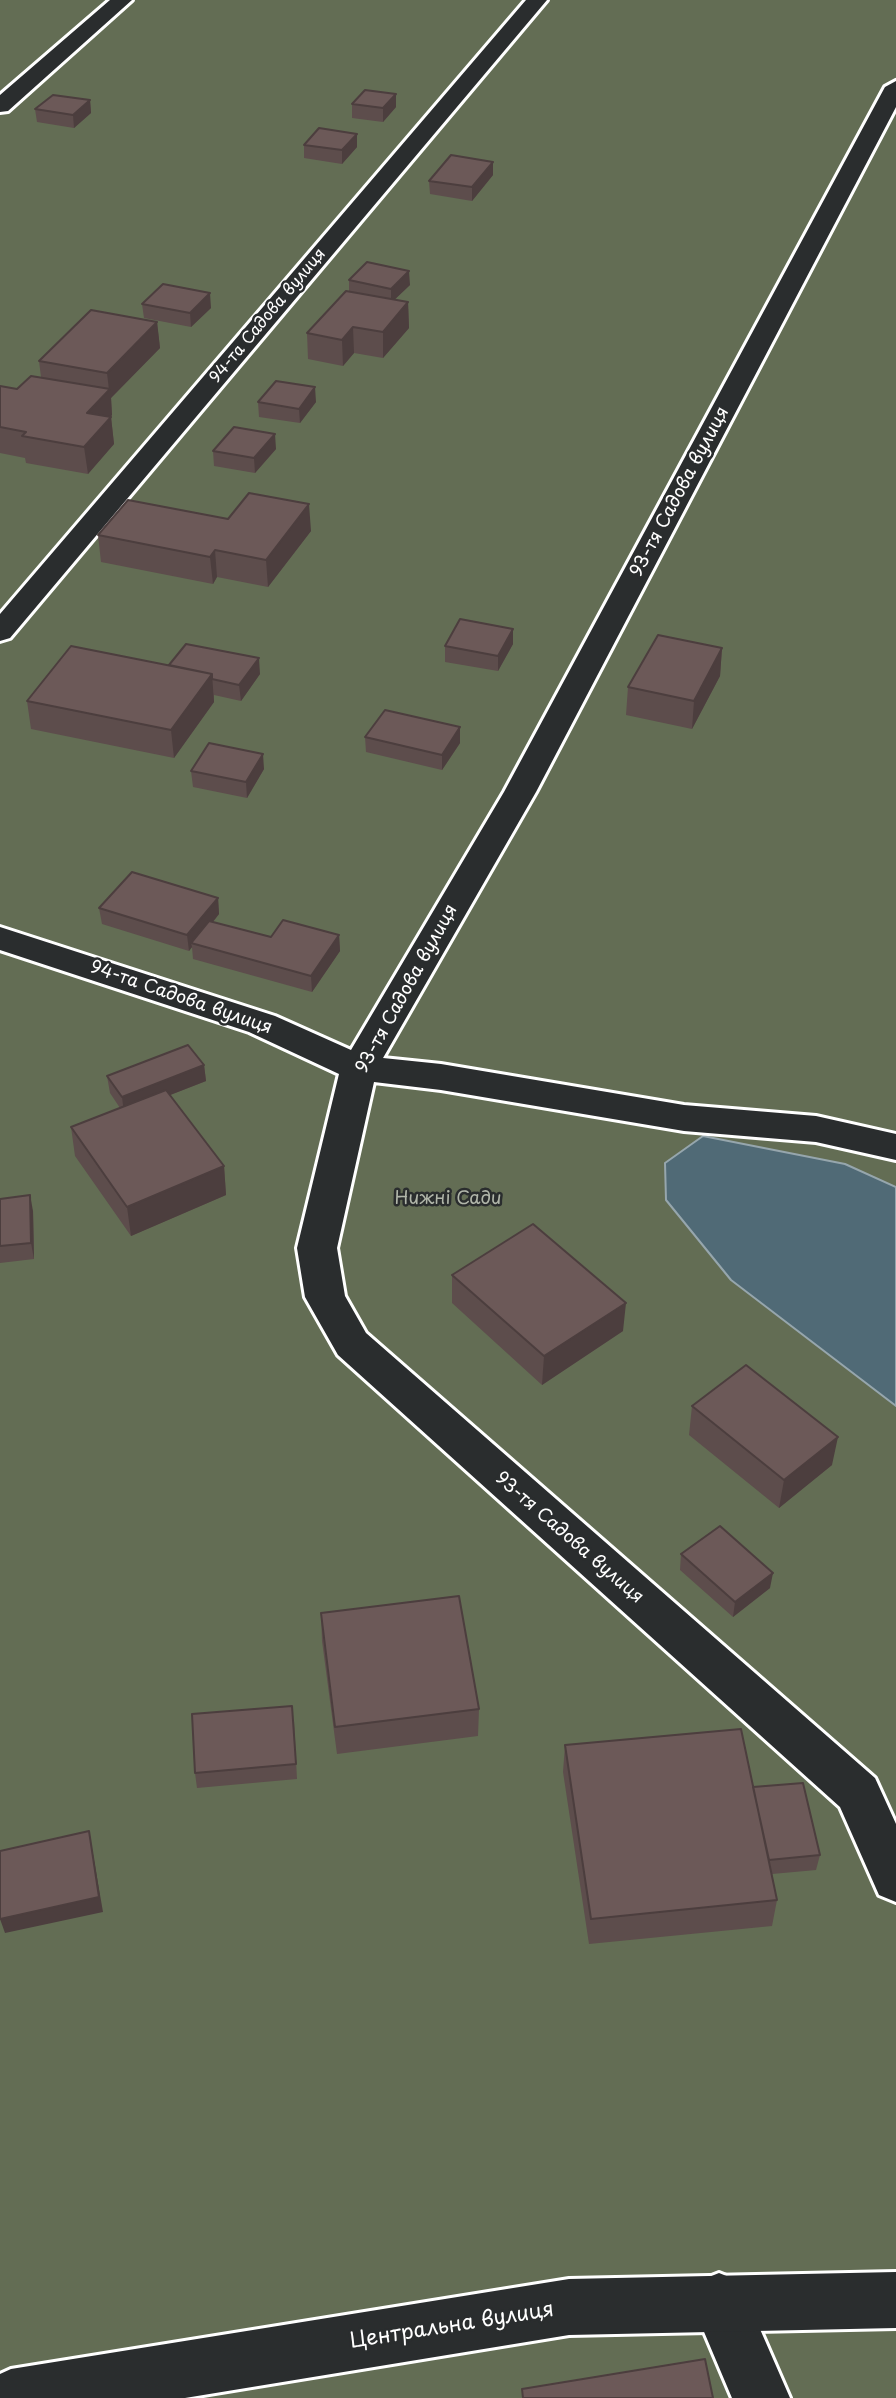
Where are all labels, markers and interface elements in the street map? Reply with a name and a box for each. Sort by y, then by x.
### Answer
street label: 94-та Садова вулиця [206,245,330,387]
street label: 93-тя Садова вулиця [626,403,734,581]
street label: 93-тя Садова вулиця [352,901,462,1077]
street label: 94-та Садова вулиця [87,957,275,1039]
park label: Нижні Сади [394,1188,502,1210]
street label: 93-тя Садова вулиця [490,1468,648,1608]
street label: Центральна вулиця [348,2297,556,2355]

